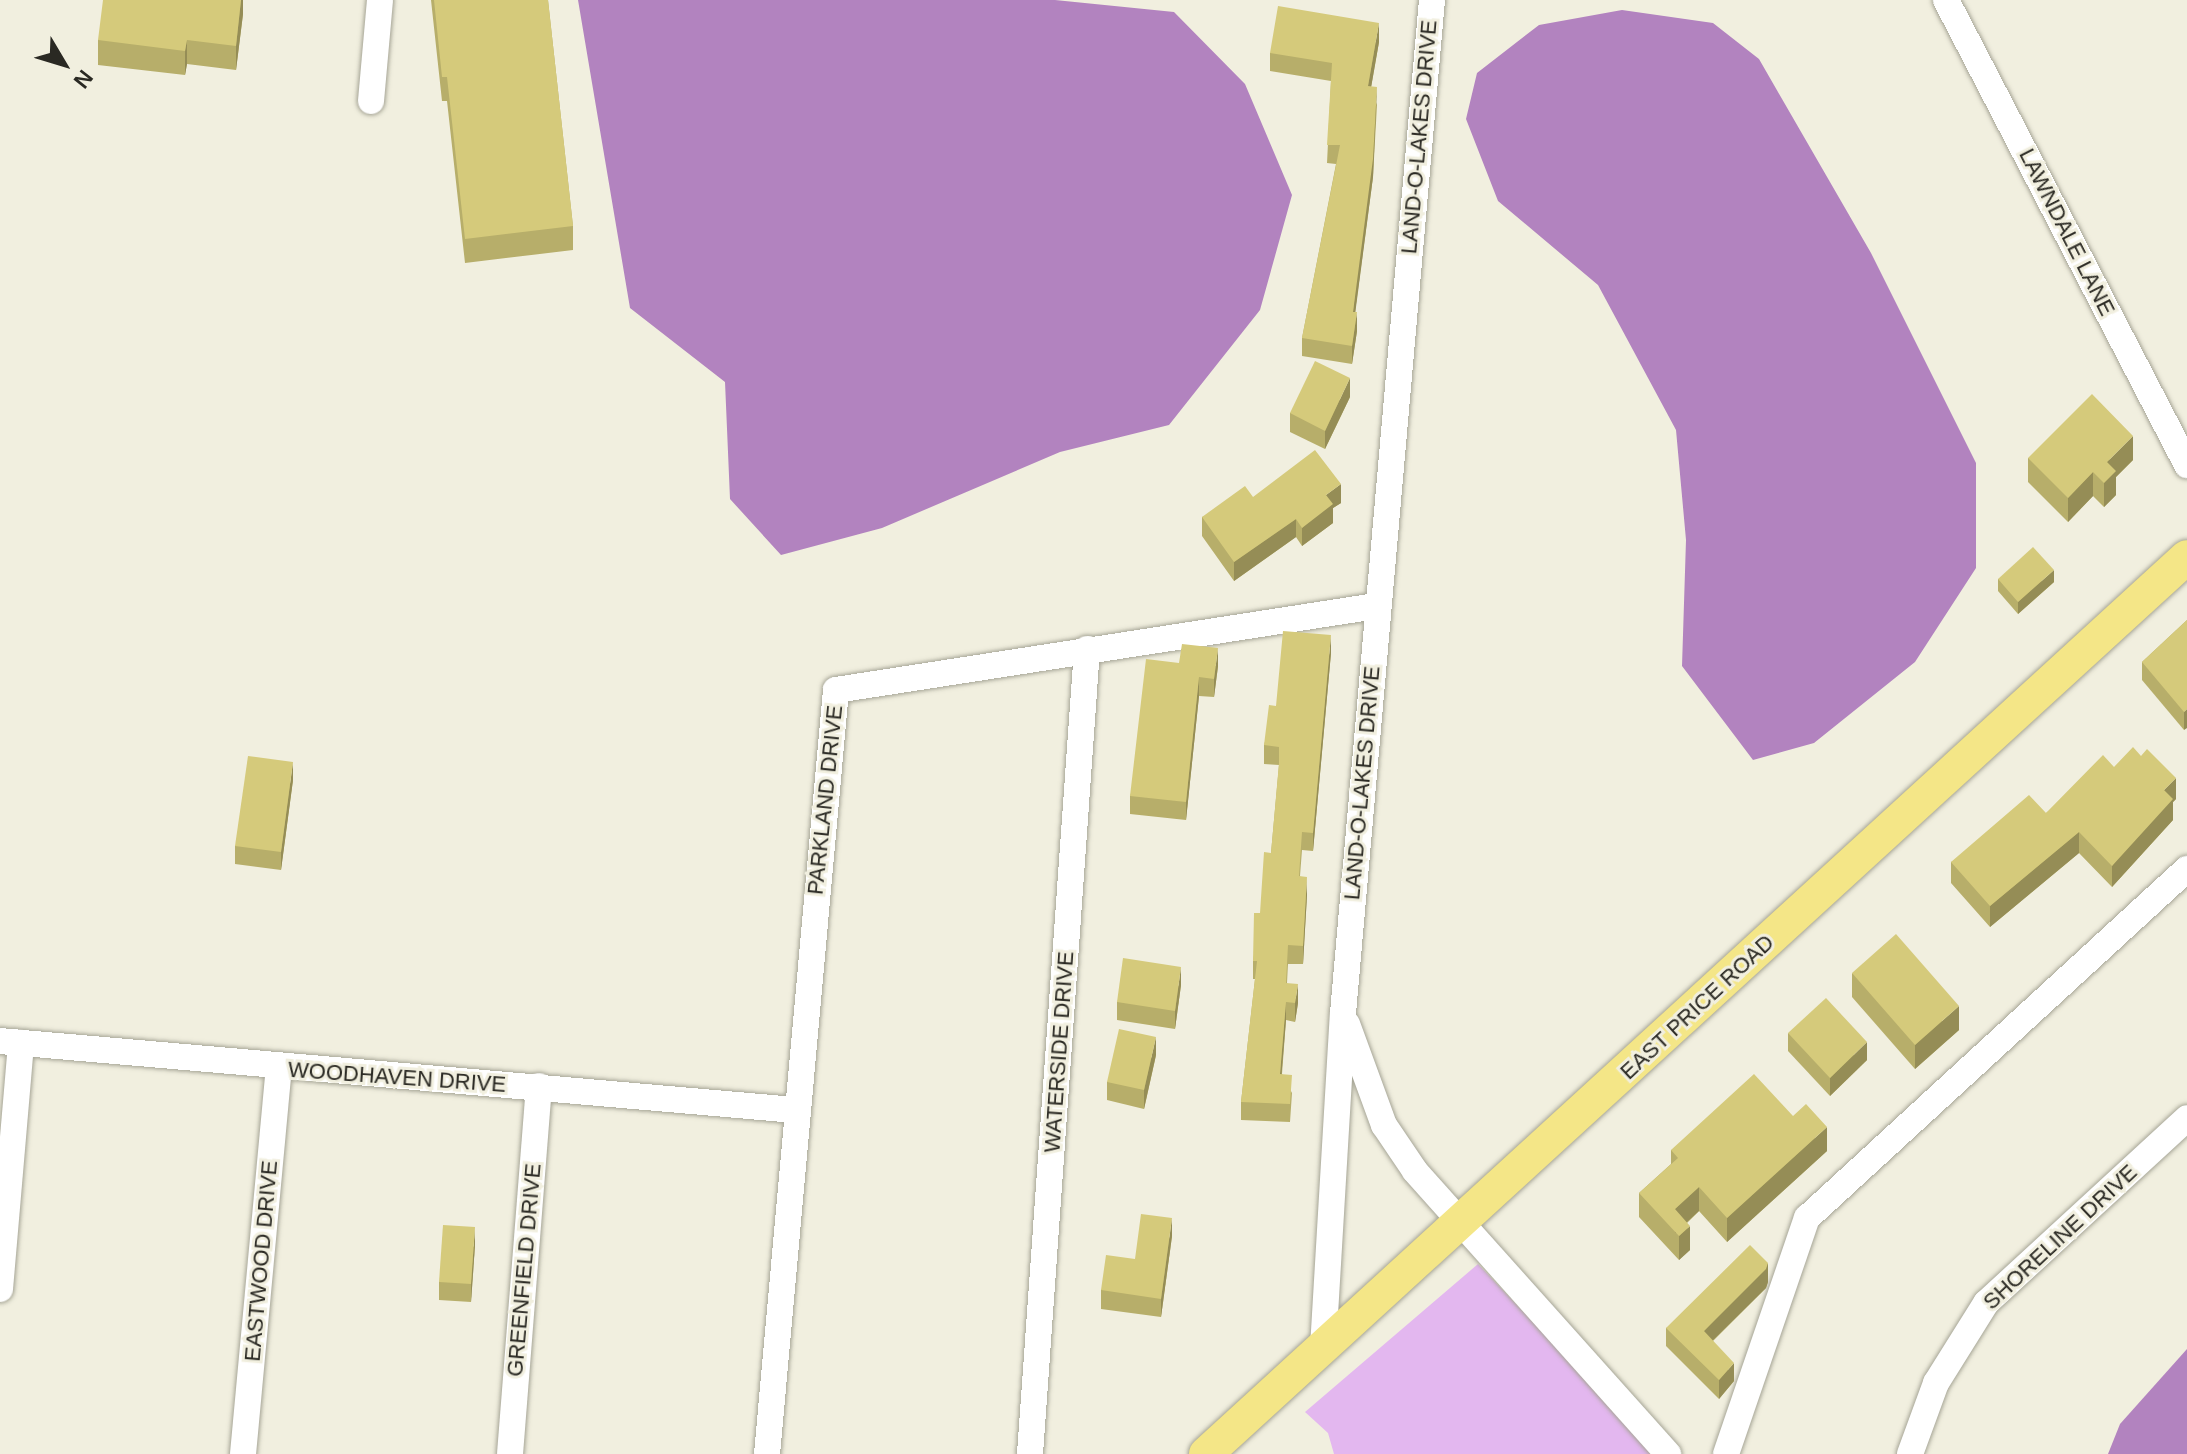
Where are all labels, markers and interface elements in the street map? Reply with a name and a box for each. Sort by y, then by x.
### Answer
street label: LAND-O-LAKES DRIVE [1396,19,1442,255]
north arrow [24,24,104,104]
text: N [69,65,98,93]
street label: LAWNDALE LANE [2014,144,2120,320]
street label: LAND-O-LAKES DRIVE [1339,665,1385,901]
street label: PARKLAND DRIVE [802,704,848,896]
street label: EAST PRICE ROAD [1615,929,1779,1085]
street label: WATERSIDE DRIVE [1039,950,1079,1154]
street label: WOODHAVEN DRIVE [287,1056,507,1098]
street label: EASTWOOD DRIVE [239,1159,283,1363]
street label: SHORELINE DRIVE [1978,1159,2142,1315]
street label: GREENFIELD DRIVE [502,1162,546,1378]

